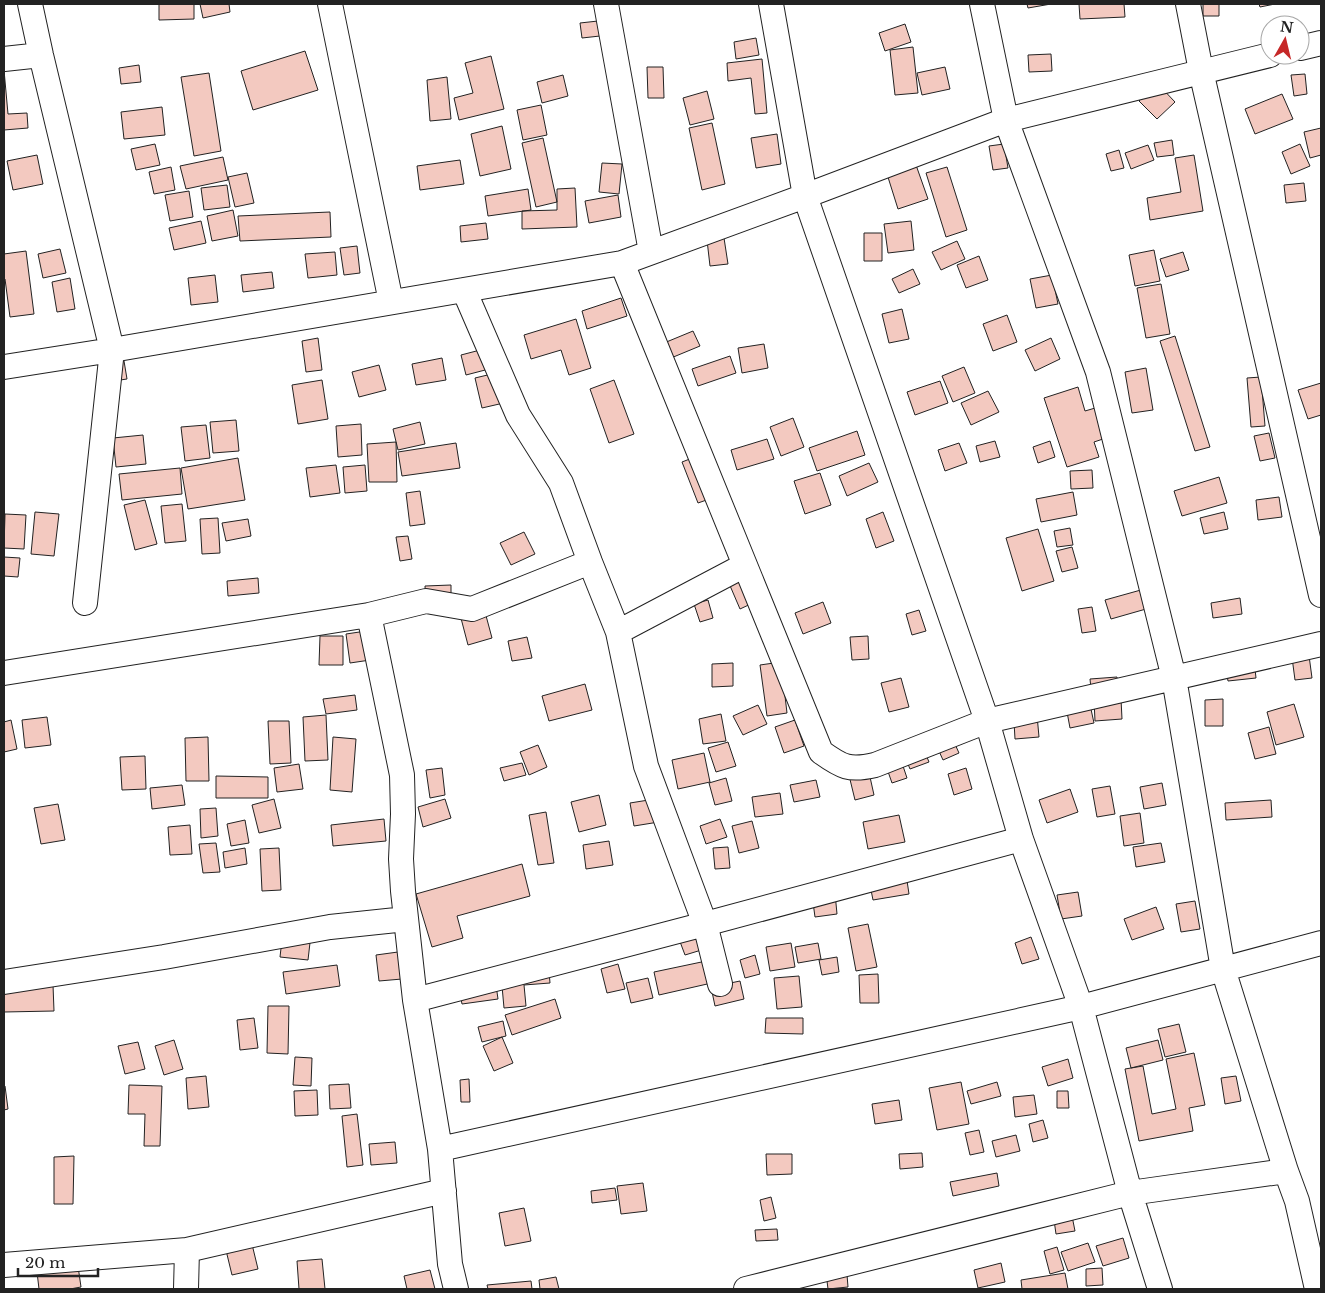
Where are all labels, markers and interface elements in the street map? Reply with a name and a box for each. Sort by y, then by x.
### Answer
north arrow [1260,15,1310,65]
text: N [1279,17,1295,37]
scale bar [18,1246,98,1278]
text: 20 m [25,1253,65,1272]

